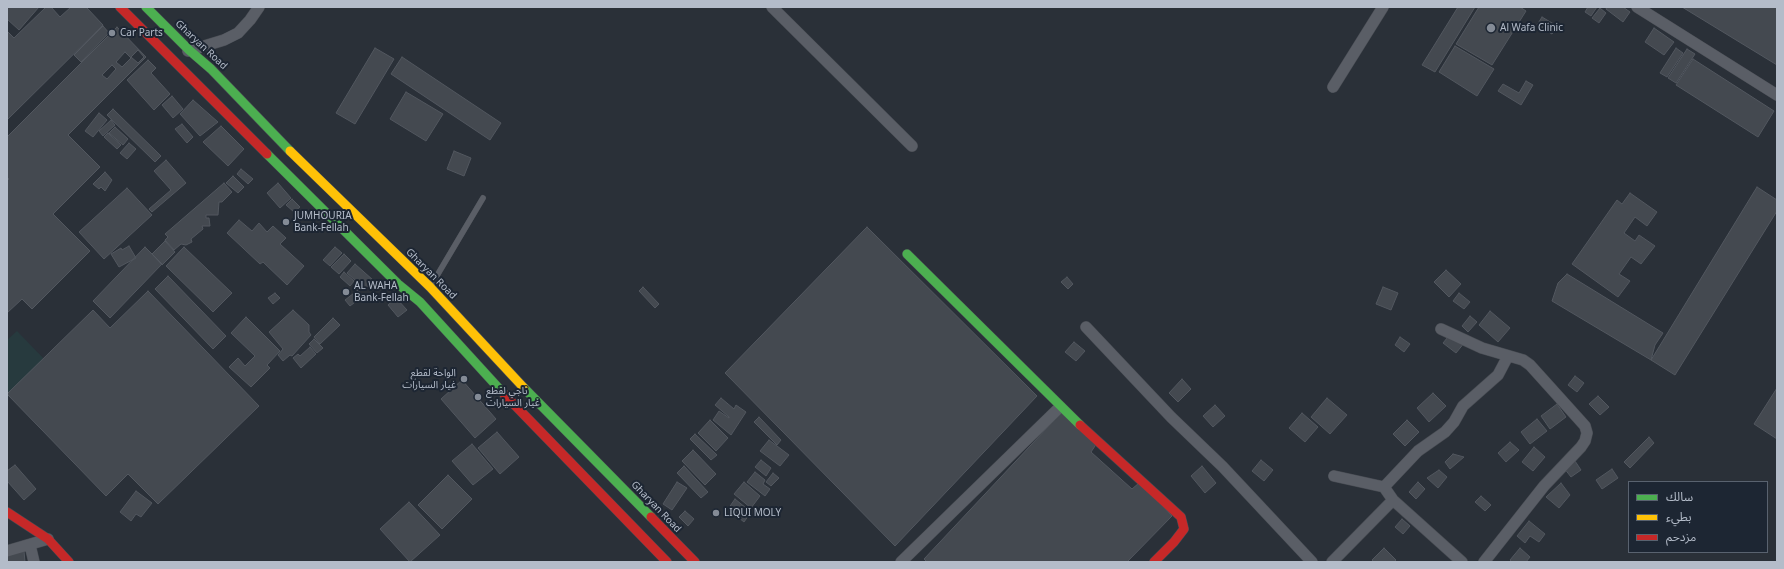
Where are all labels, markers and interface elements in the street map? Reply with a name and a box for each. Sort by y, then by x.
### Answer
street label: Gharyan Road [173,18,229,72]
marker: Al Wafa Clinic [1485,22,1497,34]
place label: Al Wafa Clinic [1500,22,1563,34]
place label: Car Parts [120,27,163,39]
marker: Car Parts [107,28,117,38]
place label: JUMHOURIA Bank-Fellah [294,210,352,234]
marker: JUMHOURIA Bank-Fellah [281,217,291,227]
street label: Gharyan Road [403,246,459,302]
place label: AL WAHA Bank-Fellah [354,280,409,304]
marker: AL WAHA Bank-Fellah [341,287,351,297]
place label: الواحة لقطع غيار السيارات [402,367,456,390]
marker: الواحة لقطع غيار السيارات [459,374,469,384]
place label: ناجي لقطع غيار السيارات [486,385,540,408]
marker: ناجي لقطع غيار السيارات [473,392,483,402]
street label: Gharyan Road [629,479,683,535]
legend [1628,481,1768,553]
text: سالك [1666,488,1693,505]
place label: LIQUI MOLY [724,507,781,519]
marker: LIQUI MOLY [711,508,721,518]
text: بطيء [1666,508,1692,525]
text: مزدحم [1666,528,1696,545]

